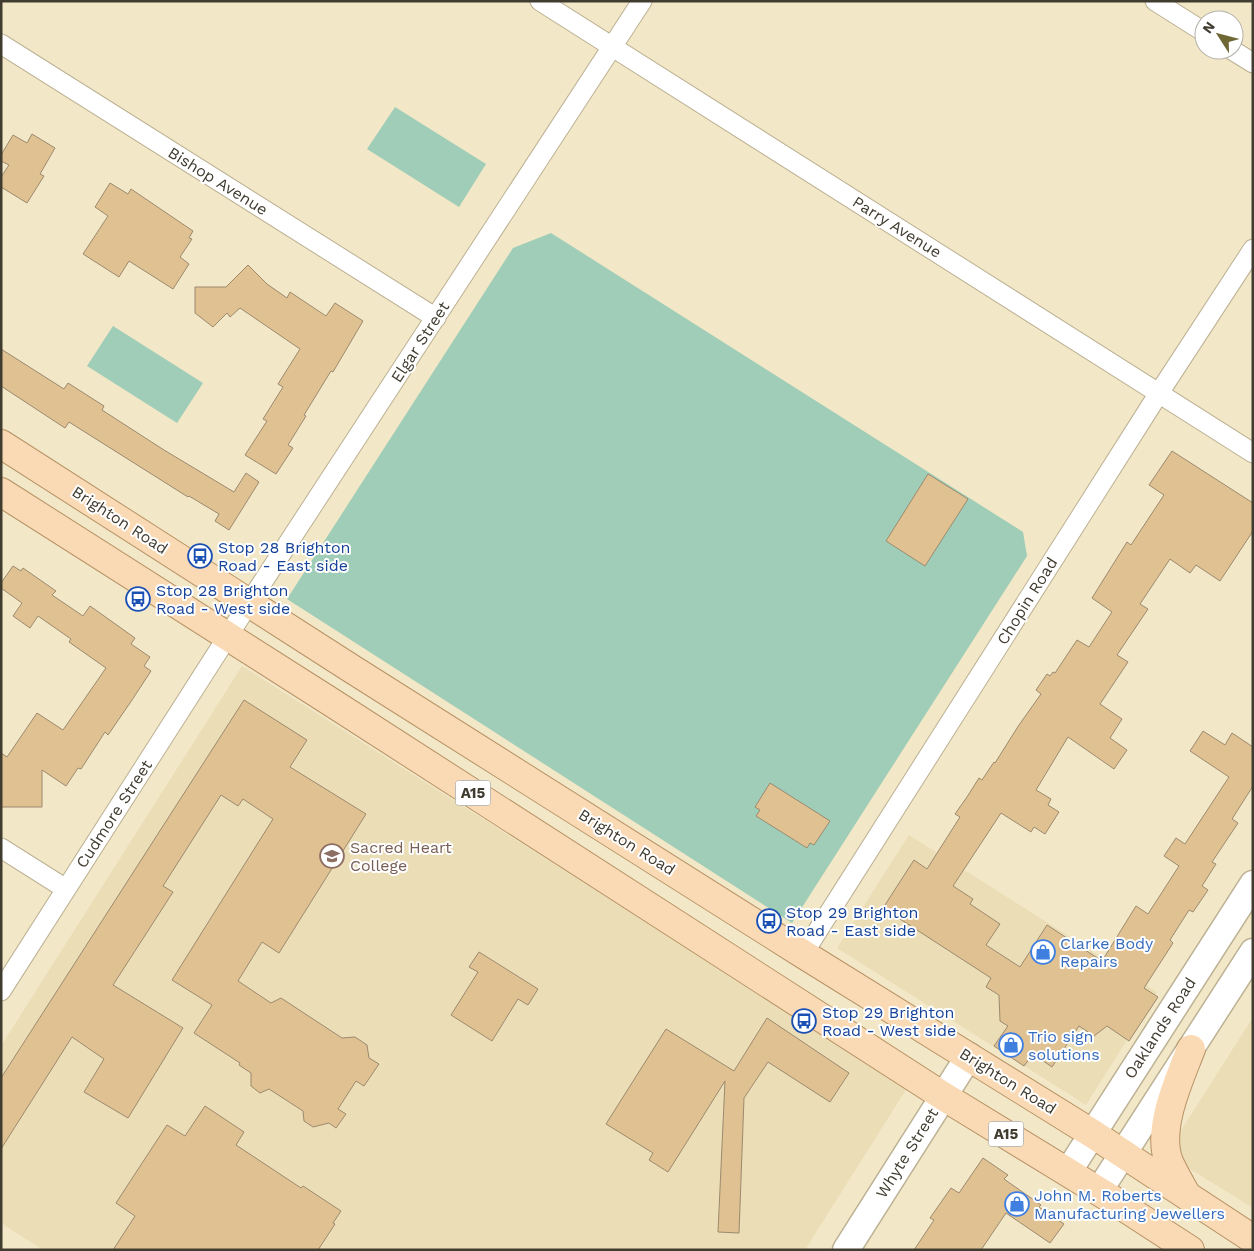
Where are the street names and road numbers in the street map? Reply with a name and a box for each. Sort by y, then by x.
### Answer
street label: Bishop Avenue [165,143,271,219]
street label: Parry Avenue [849,192,945,262]
street label: Elgar Street [387,298,453,386]
street label: Brighton Road [69,482,171,558]
street label: Chopin Road [993,554,1061,648]
street label: Cudmore Street [72,756,156,872]
road number: A15 [456,780,490,806]
street label: Brighton Road [575,805,679,879]
street label: Oaklands Road [1120,974,1200,1082]
street label: Brighton Road [956,1044,1060,1118]
street label: Whyte Street [872,1104,942,1202]
road number: A15 [988,1122,1024,1146]

